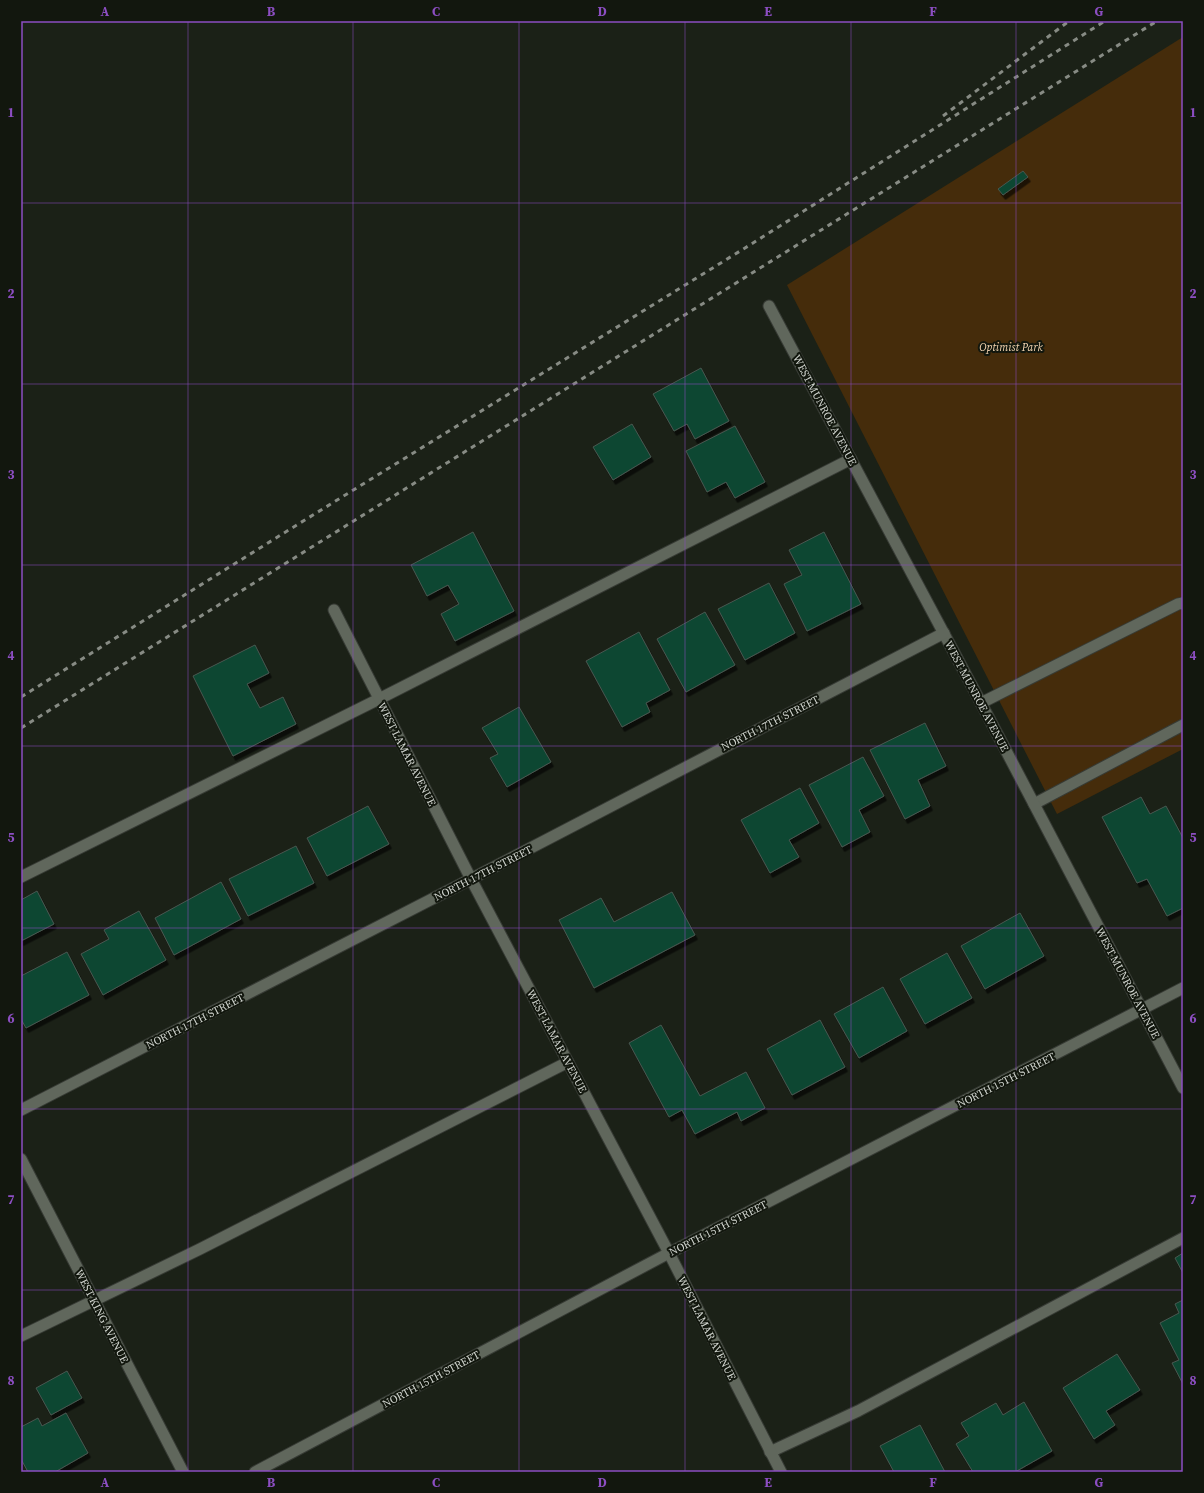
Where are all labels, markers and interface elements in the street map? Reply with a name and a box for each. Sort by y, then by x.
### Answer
text: A [101,3,110,20]
text: B [267,3,276,20]
text: C [432,3,440,20]
text: D [597,3,607,20]
text: E [764,3,772,20]
text: F [929,3,937,20]
text: G [1095,3,1104,20]
text: 1 [7,104,15,121]
text: 1 [1189,104,1197,121]
text: 2 [7,285,15,302]
text: 2 [1189,285,1197,302]
park label: Optimist Park [979,340,1044,355]
street label: WEST MUNROE AVENUE [789,352,860,469]
text: 3 [7,466,15,483]
text: 3 [1189,466,1197,483]
street label: WEST MUNROE AVENUE [941,638,1012,755]
text: 4 [7,647,15,664]
text: 4 [1189,647,1197,664]
street label: NORTH 17TH STREET [719,692,822,755]
street label: WEST LAMAR AVENUE [374,700,439,809]
text: 5 [7,829,15,846]
text: 5 [1189,829,1197,846]
street label: NORTH 17TH STREET [432,842,535,905]
street label: WEST MUNROE AVENUE [1092,925,1163,1042]
street label: WEST LAMAR AVENUE [523,987,590,1096]
street label: NORTH 17TH STREET [144,990,247,1053]
text: 6 [7,1010,15,1027]
text: 6 [1189,1010,1197,1027]
street label: NORTH 15TH STREET [955,1049,1058,1112]
text: 7 [7,1191,15,1208]
text: 7 [1189,1191,1197,1208]
street label: NORTH 15TH STREET [667,1197,770,1260]
street label: WEST KING AVENUE [71,1267,132,1366]
street label: WEST LAMAR AVENUE [674,1274,739,1383]
street label: NORTH 15TH STREET [380,1347,483,1411]
text: 8 [7,1372,15,1389]
text: 8 [1189,1372,1197,1389]
text: A [101,1474,110,1491]
text: B [267,1474,276,1491]
text: C [432,1474,440,1491]
text: D [597,1474,607,1491]
text: E [764,1474,772,1491]
text: F [929,1474,937,1491]
text: G [1095,1474,1104,1491]

